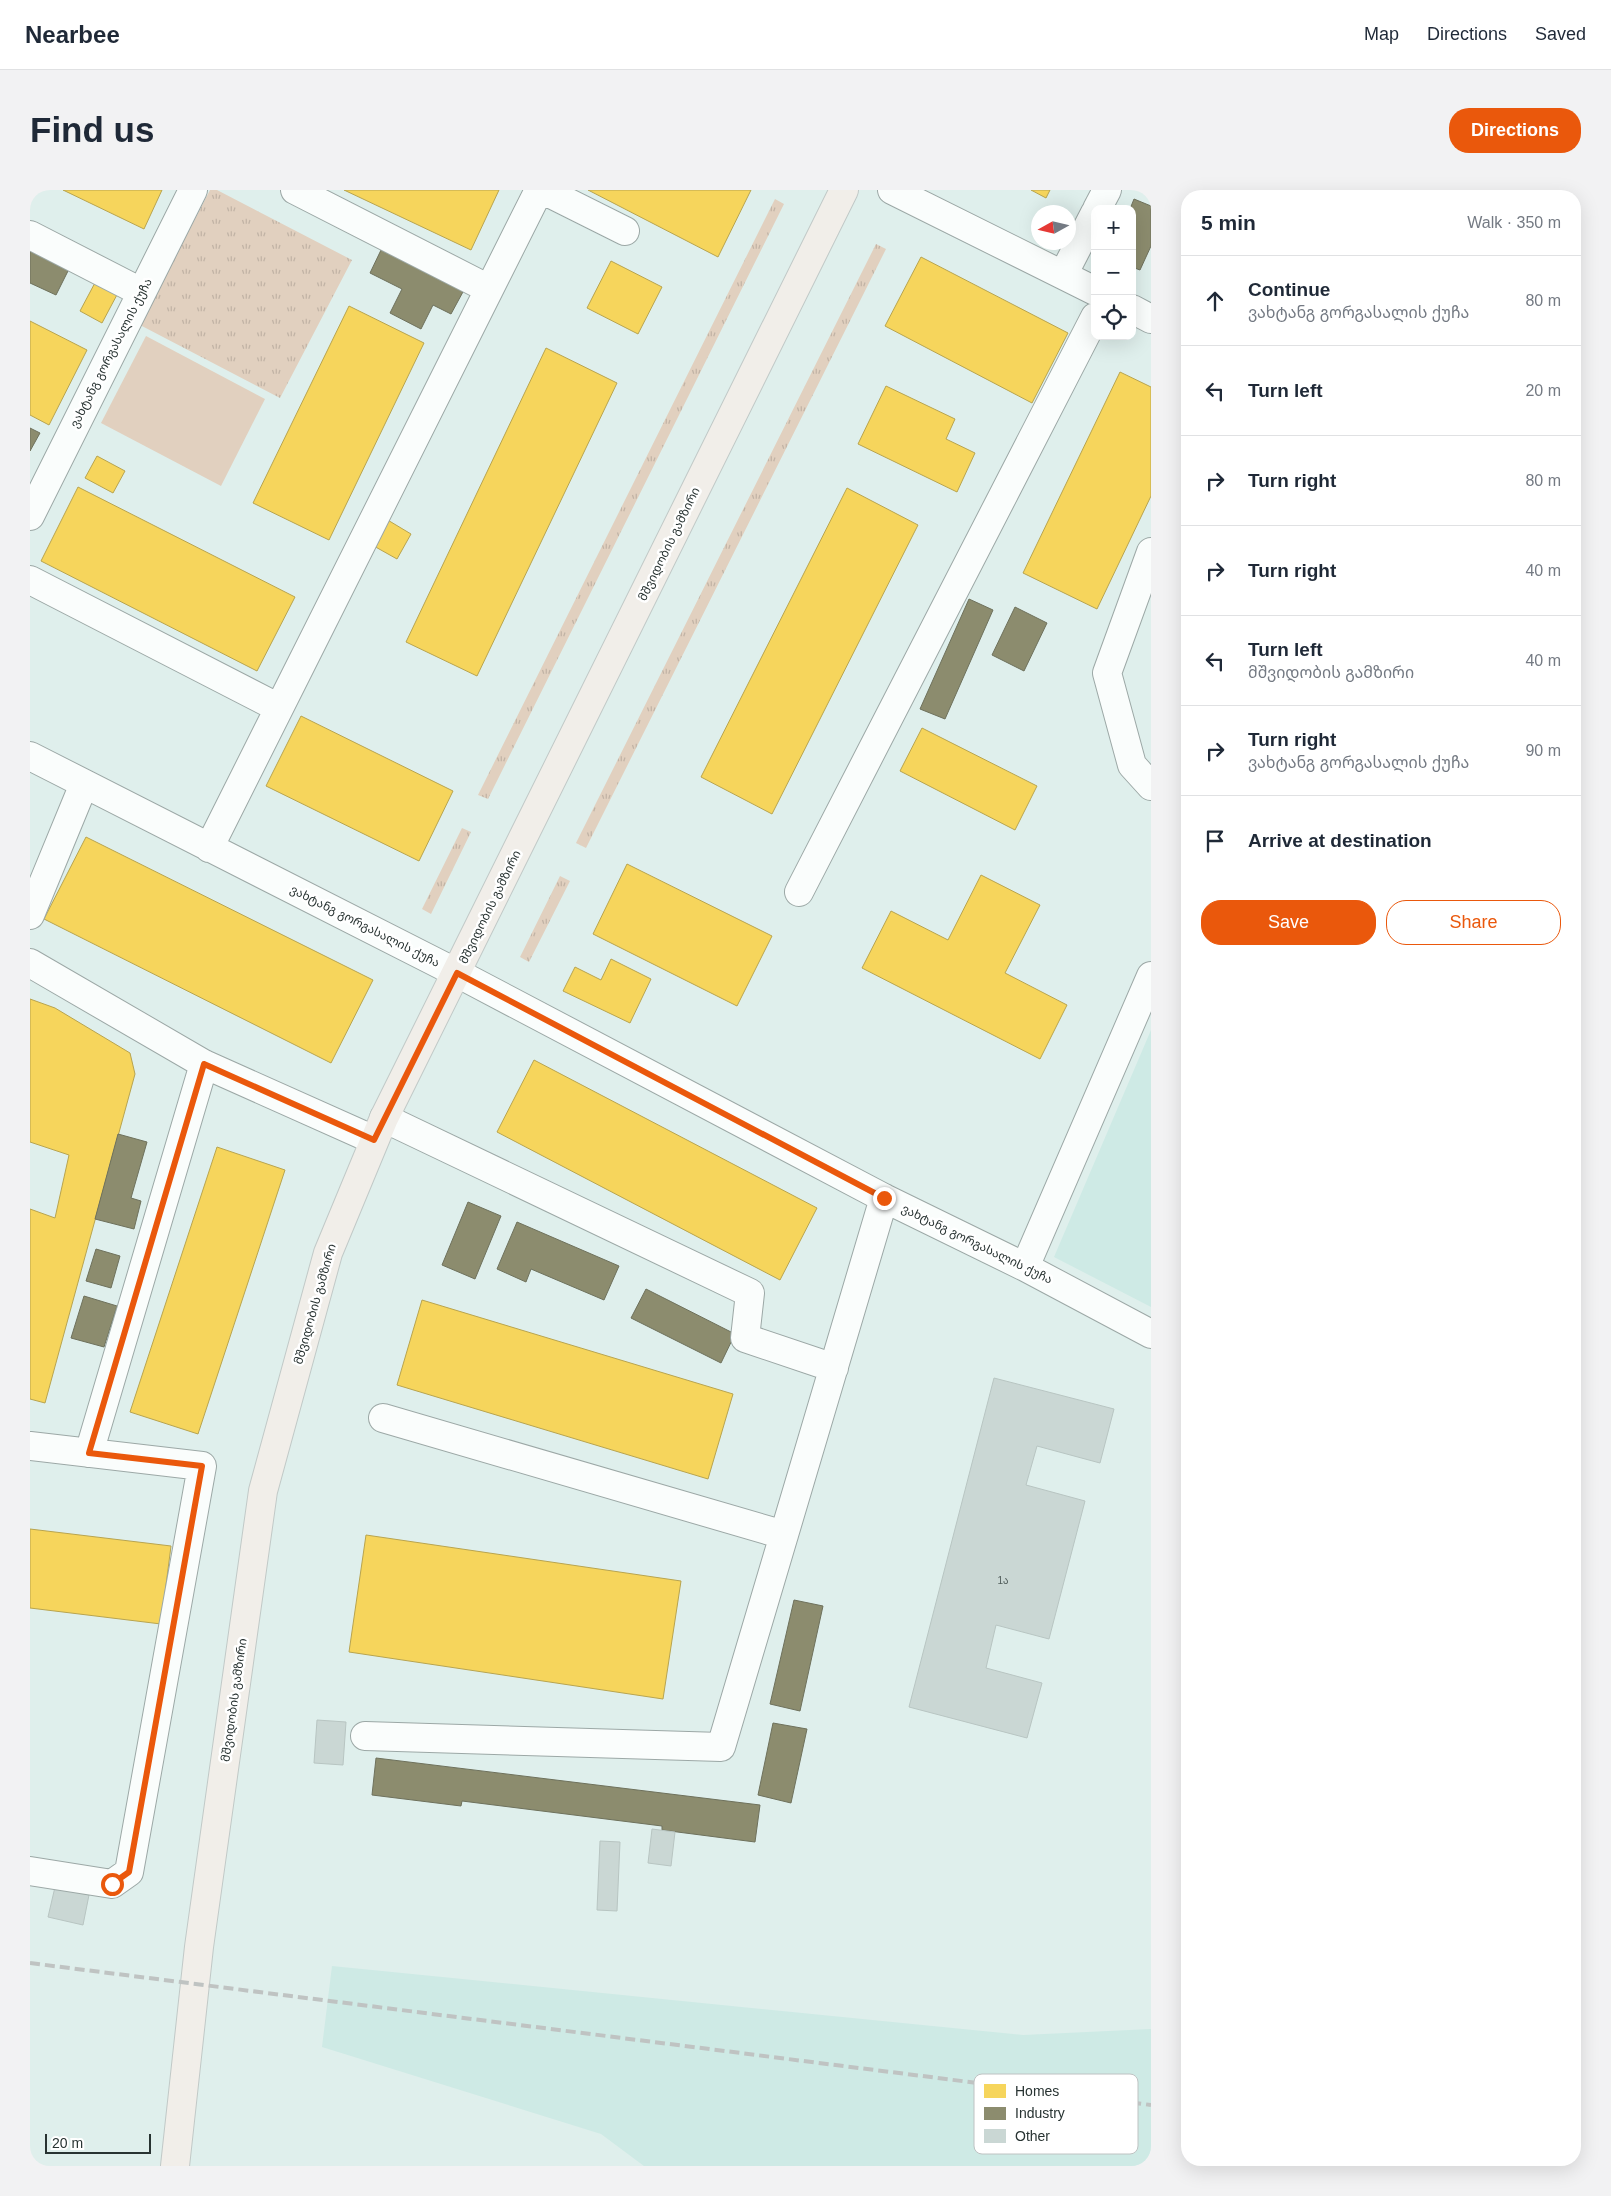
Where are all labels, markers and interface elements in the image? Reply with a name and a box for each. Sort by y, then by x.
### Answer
text: Nearbee [25,21,120,48]
text: Map [1364,24,1399,44]
text: Directions [1427,24,1507,44]
text: Saved [1535,24,1586,44]
button: Directions [1449,108,1581,153]
text: Find us [30,110,154,149]
north arrow [1031,205,1076,250]
map controls [1091,205,1136,340]
button: + [1091,205,1136,250]
text: 5 min [1201,211,1256,234]
text: Walk · 350 m [1467,214,1561,231]
button: − [1091,250,1136,295]
street label: ვახტანგ გორგასალის ქუჩა [67,276,156,431]
text: Continue [1248,279,1330,300]
icon: ahead [1201,287,1229,315]
text: 80 m [1525,292,1561,309]
button: locate [1091,295,1136,340]
text: ვახტანგ გორგასალის ქუჩა [1248,304,1469,321]
icon: left [1201,377,1229,405]
text: Turn left [1248,380,1323,401]
text: 20 m [1525,382,1561,399]
icon: right [1201,467,1229,495]
text: Turn right [1248,470,1336,491]
text: 80 m [1525,472,1561,489]
street label: მშვიდობის გამზირი [635,485,704,603]
icon: right [1201,557,1229,585]
text: Turn right [1248,560,1336,581]
text: 40 m [1525,562,1561,579]
text: Turn left [1248,639,1323,660]
icon: left [1201,647,1229,675]
text: 40 m [1525,652,1561,669]
text: მშვიდობის გამზირი [1248,664,1414,681]
text: Turn right [1248,729,1336,750]
icon: right [1201,737,1229,765]
text: 90 m [1525,742,1561,759]
text: ვახტანგ გორგასალის ქუჩა [1248,754,1469,771]
icon: arrive [1201,827,1229,855]
text: Arrive at destination [1248,830,1432,851]
street label: მშვიდობის გამზირი [456,848,525,966]
street label: ვახტანგ გორგასალის ქუჩა [287,882,442,971]
button: Save [1201,900,1376,945]
button: Share [1386,900,1561,945]
route end [873,1187,896,1210]
street label: ვახტანგ გორგასალის ქუჩა [899,1201,1055,1288]
street label: მშვიდობის გამზირი [291,1242,340,1366]
house number: 1ა [997,1575,1009,1586]
street label: მშვიდობის გამზირი [218,1637,251,1763]
route start [101,1873,124,1896]
legend [974,2074,1138,2154]
text: Homes [1015,2083,1059,2099]
text: Industry [1015,2105,1065,2121]
text: Other [1015,2128,1050,2144]
scale bar [45,2131,151,2154]
text: 20 m [52,2135,83,2151]

